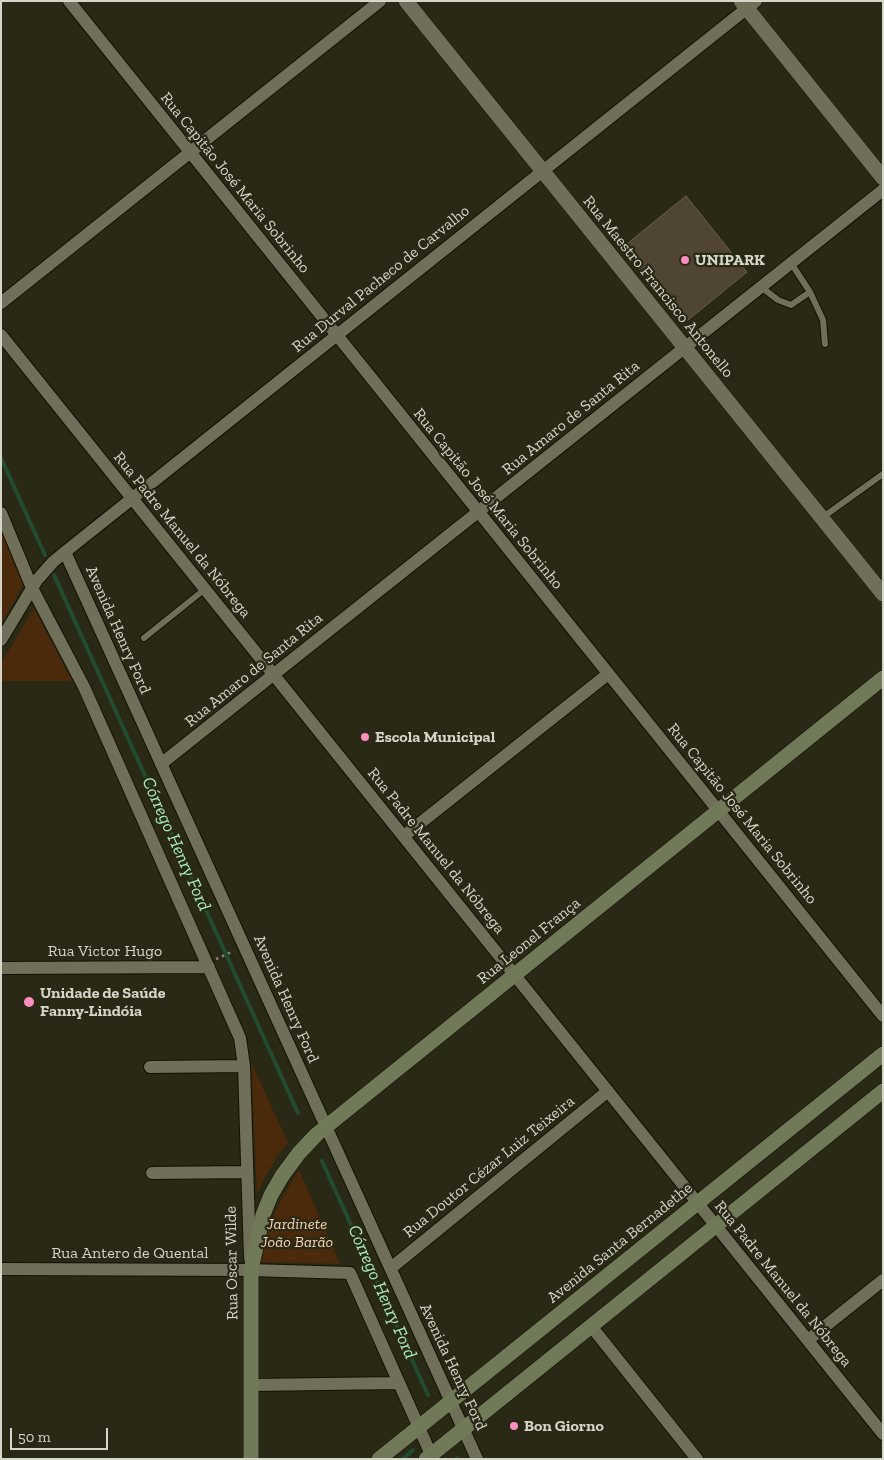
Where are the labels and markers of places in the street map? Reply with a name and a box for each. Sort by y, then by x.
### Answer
place label: UNIPARK [695,250,765,270]
marker: UNIPARK [679,254,691,266]
place label: Escola Municipal [375,727,495,747]
marker: Escola Municipal [359,731,371,743]
place label: Unidade de Saúde Fanny-Lindóia [40,983,165,1021]
marker: Unidade de Saúde Fanny-Lindóia [22,995,36,1009]
place label: Bon Giorno [524,1416,604,1436]
marker: Bon Giorno [508,1420,520,1432]

